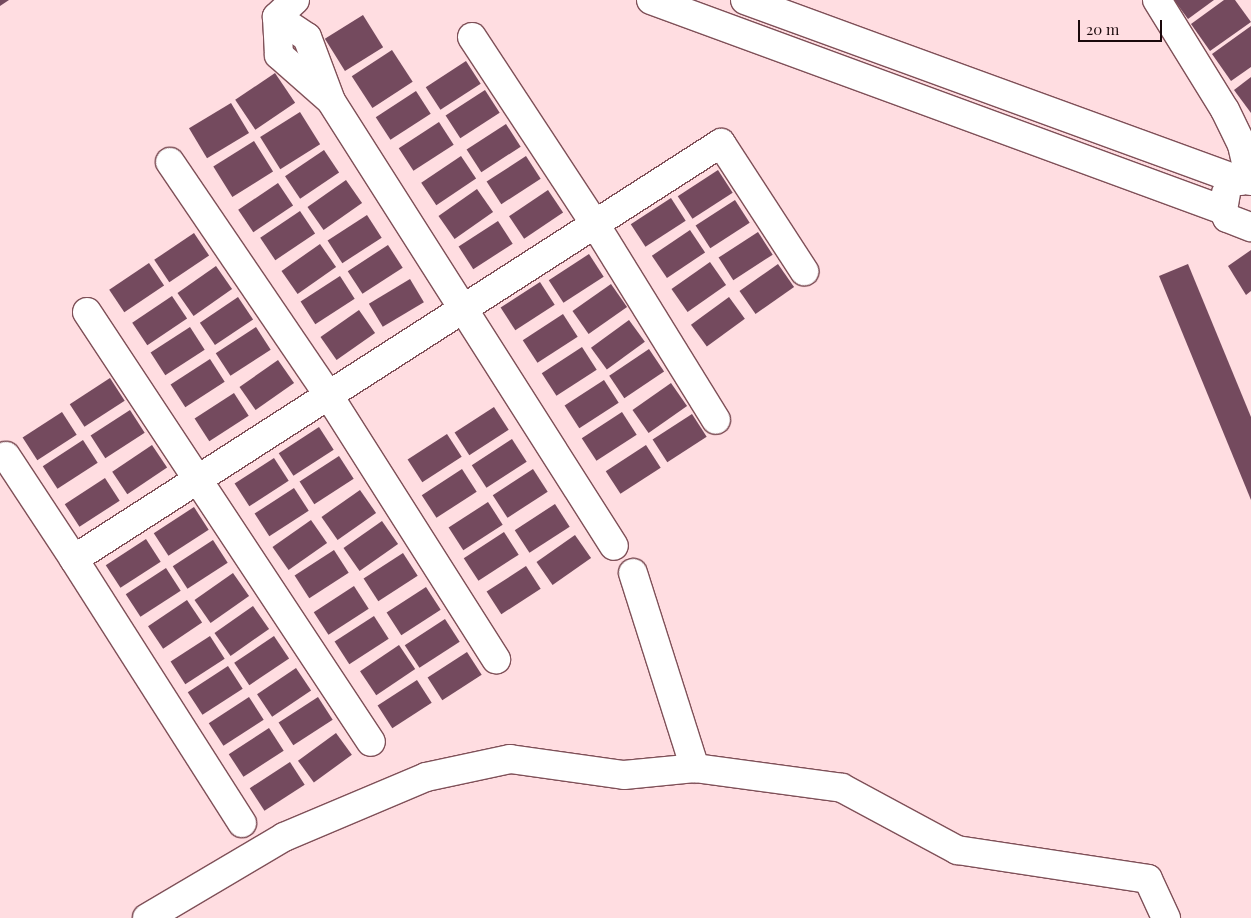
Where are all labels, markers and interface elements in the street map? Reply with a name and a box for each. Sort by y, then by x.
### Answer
scale bar [1081,10,1165,42]
text: 20 m [1086,19,1119,39]

